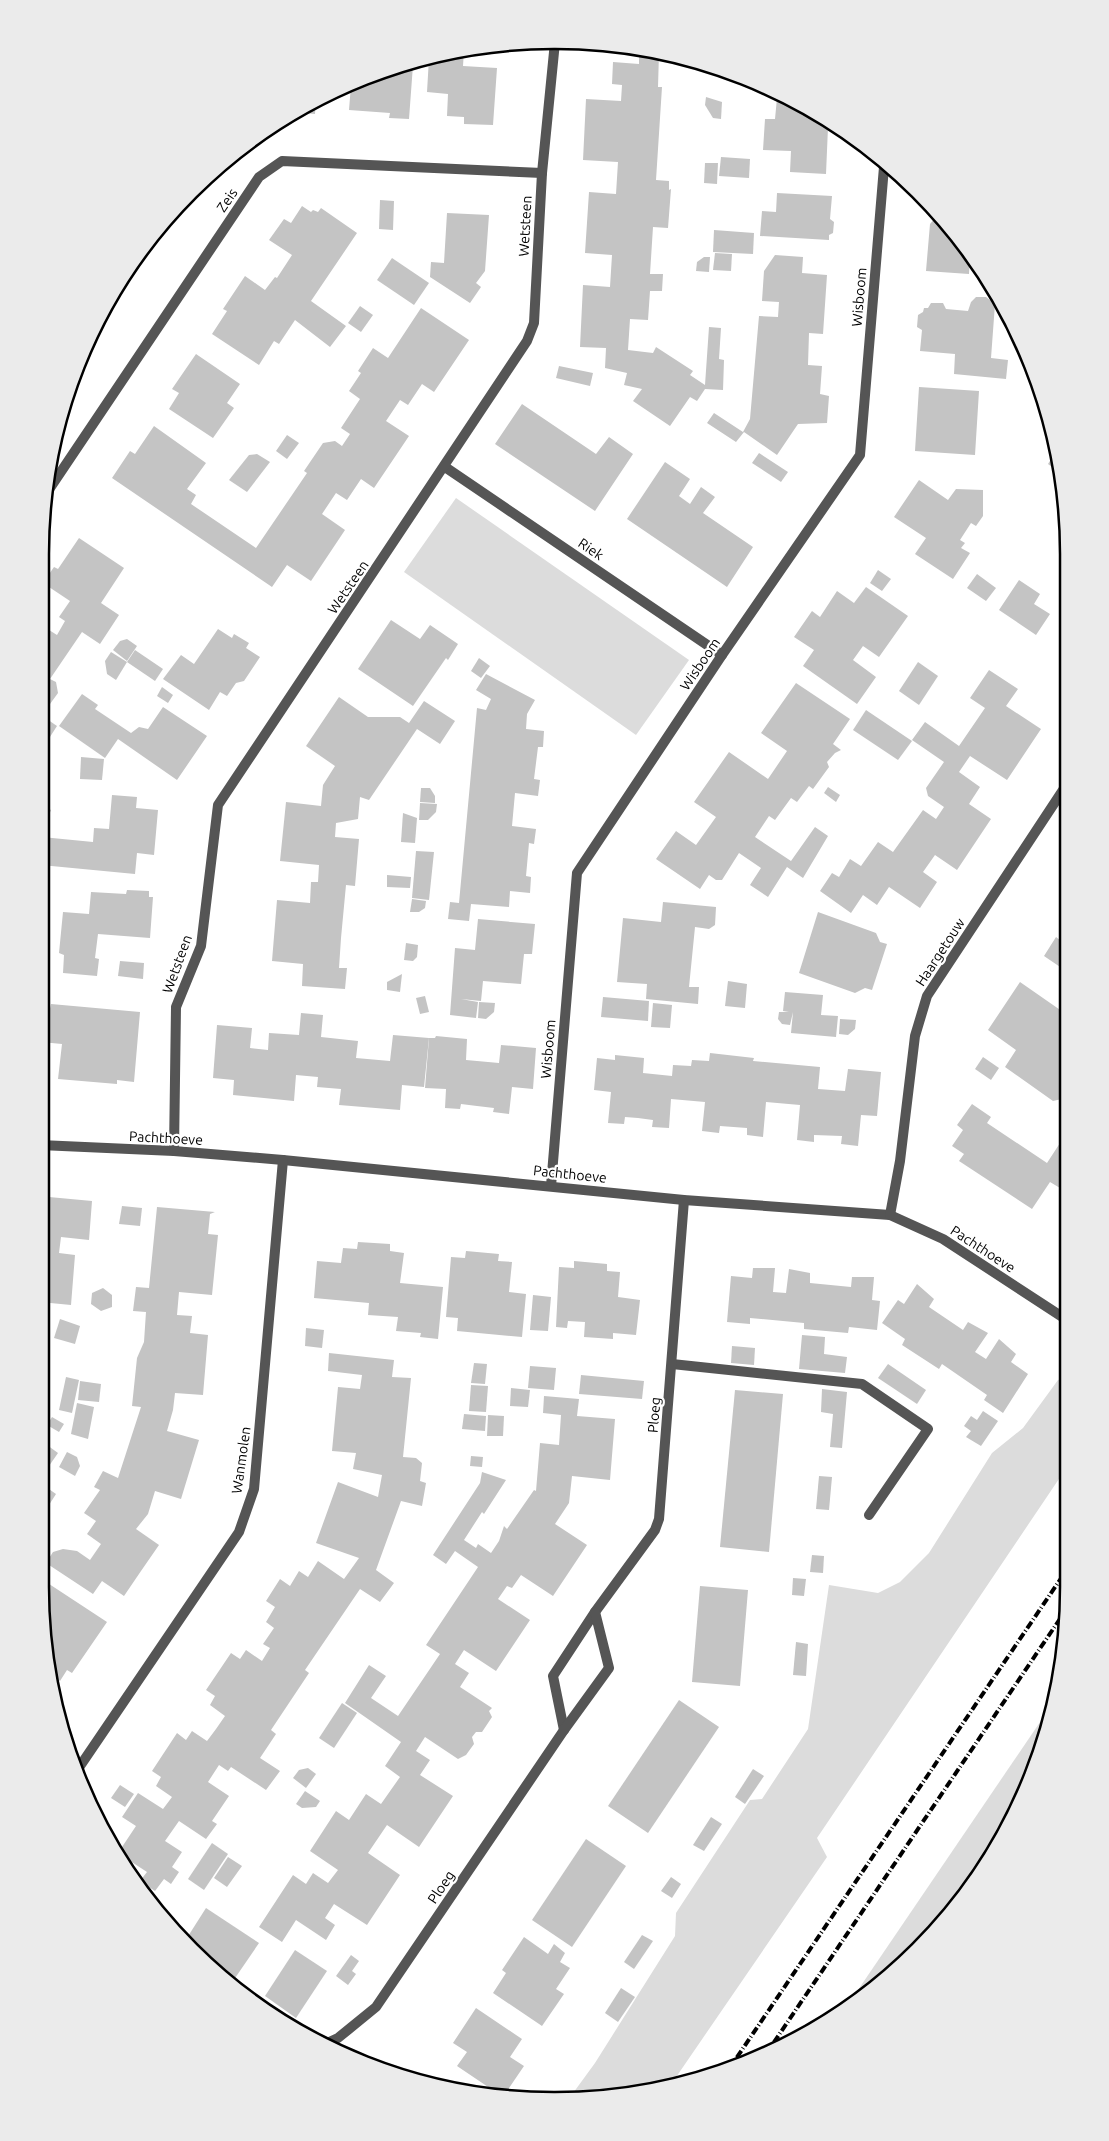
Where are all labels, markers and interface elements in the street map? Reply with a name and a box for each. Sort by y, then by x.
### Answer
street label: Zeis [213,185,241,215]
street label: Wetsteen [515,195,535,257]
street label: Wisboom [848,267,870,327]
street label: Riek [575,535,607,563]
street label: Wetsteen [324,557,372,617]
street label: Wisboom [677,635,723,693]
street label: Haargetouw [912,915,968,989]
street label: Wetsteen [159,933,195,995]
street label: Wisboom [537,1019,559,1079]
street label: Pachthoeve [129,1128,203,1148]
street label: Pachthoeve [532,1162,608,1186]
street label: Pachthoeve [948,1222,1018,1276]
street label: Ploeg [644,1396,664,1434]
street label: Wanmolen [228,1425,254,1495]
street label: Ploeg [424,1868,458,1906]

